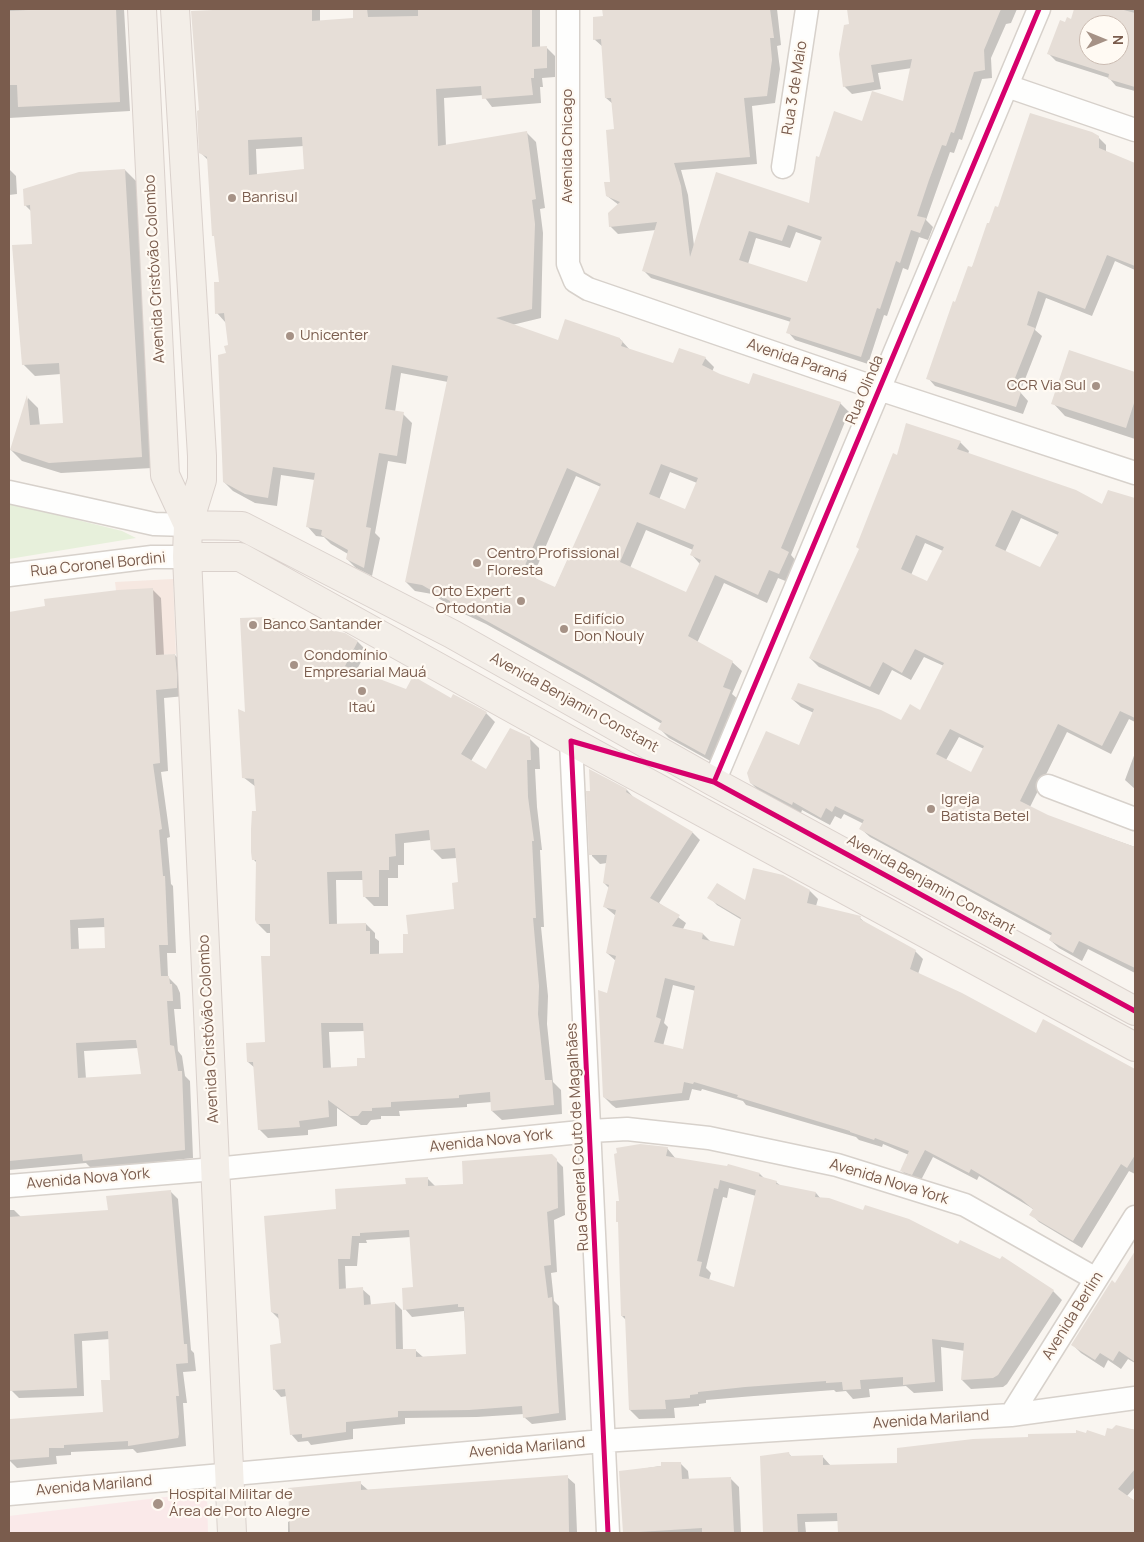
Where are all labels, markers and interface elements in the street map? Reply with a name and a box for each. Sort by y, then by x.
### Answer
north arrow [1079,15,1129,65]
text: N [1109,35,1128,45]
street label: Rua 3 de Maio [779,40,811,136]
street label: Avenida Chicago [559,89,577,203]
street label: Avenida Cristóvão Colombo [141,174,169,364]
place label: Banrisul [242,189,298,207]
marker: Banrisul [226,192,238,204]
place label: Unicenter [300,327,368,345]
marker: Unicenter [284,330,296,342]
street label: Avenida Paraná [744,335,850,387]
street label: Rua Olinda [842,353,888,427]
place label: CCR Via Sul [1007,377,1086,395]
marker: CCR Via Sul [1090,380,1102,392]
place label: Centro Profissional Floresta [487,545,619,580]
street label: Rua Coronel Bordini [30,549,166,581]
marker: Centro Profissional Floresta [471,557,483,569]
place label: Orto Expert Ortodontia [432,583,511,618]
marker: Orto Expert Ortodontia [515,595,527,607]
place label: Edifício Don Nouly [574,611,644,646]
place label: Banco Santander [263,616,382,634]
marker: Banco Santander [247,619,259,631]
marker: Edifício Don Nouly [558,623,570,635]
place label: Condomínio Empresarial Mauá [304,647,426,682]
street label: Avenida Benjamin Constant [487,649,661,757]
marker: Condomínio Empresarial Mauá [288,659,300,671]
marker: Itaú [356,685,368,697]
place label: Itaú [349,699,375,717]
place label: Igreja Batista Betel [941,791,1029,826]
marker: Igreja Batista Betel [925,803,937,815]
street label: Avenida Benjamin Constant [844,831,1018,939]
street label: Avenida Cristóvão Colombo [195,934,223,1124]
street label: Rua General Couto de Magalhães [563,1022,593,1252]
street label: Avenida Nova York [429,1126,553,1156]
street label: Avenida Nova York [827,1155,951,1209]
street label: Avenida Nova York [26,1165,150,1193]
street label: Avenida Berlim [1039,1269,1107,1363]
street label: Avenida Mariland [872,1407,990,1433]
street label: Avenida Mariland [468,1434,586,1462]
street label: Avenida Mariland [35,1472,153,1500]
place label: Hospital Militar de Área de Porto Alegre [169,1486,310,1521]
marker: Hospital Militar de Área de Porto Alegre [151,1497,165,1511]

